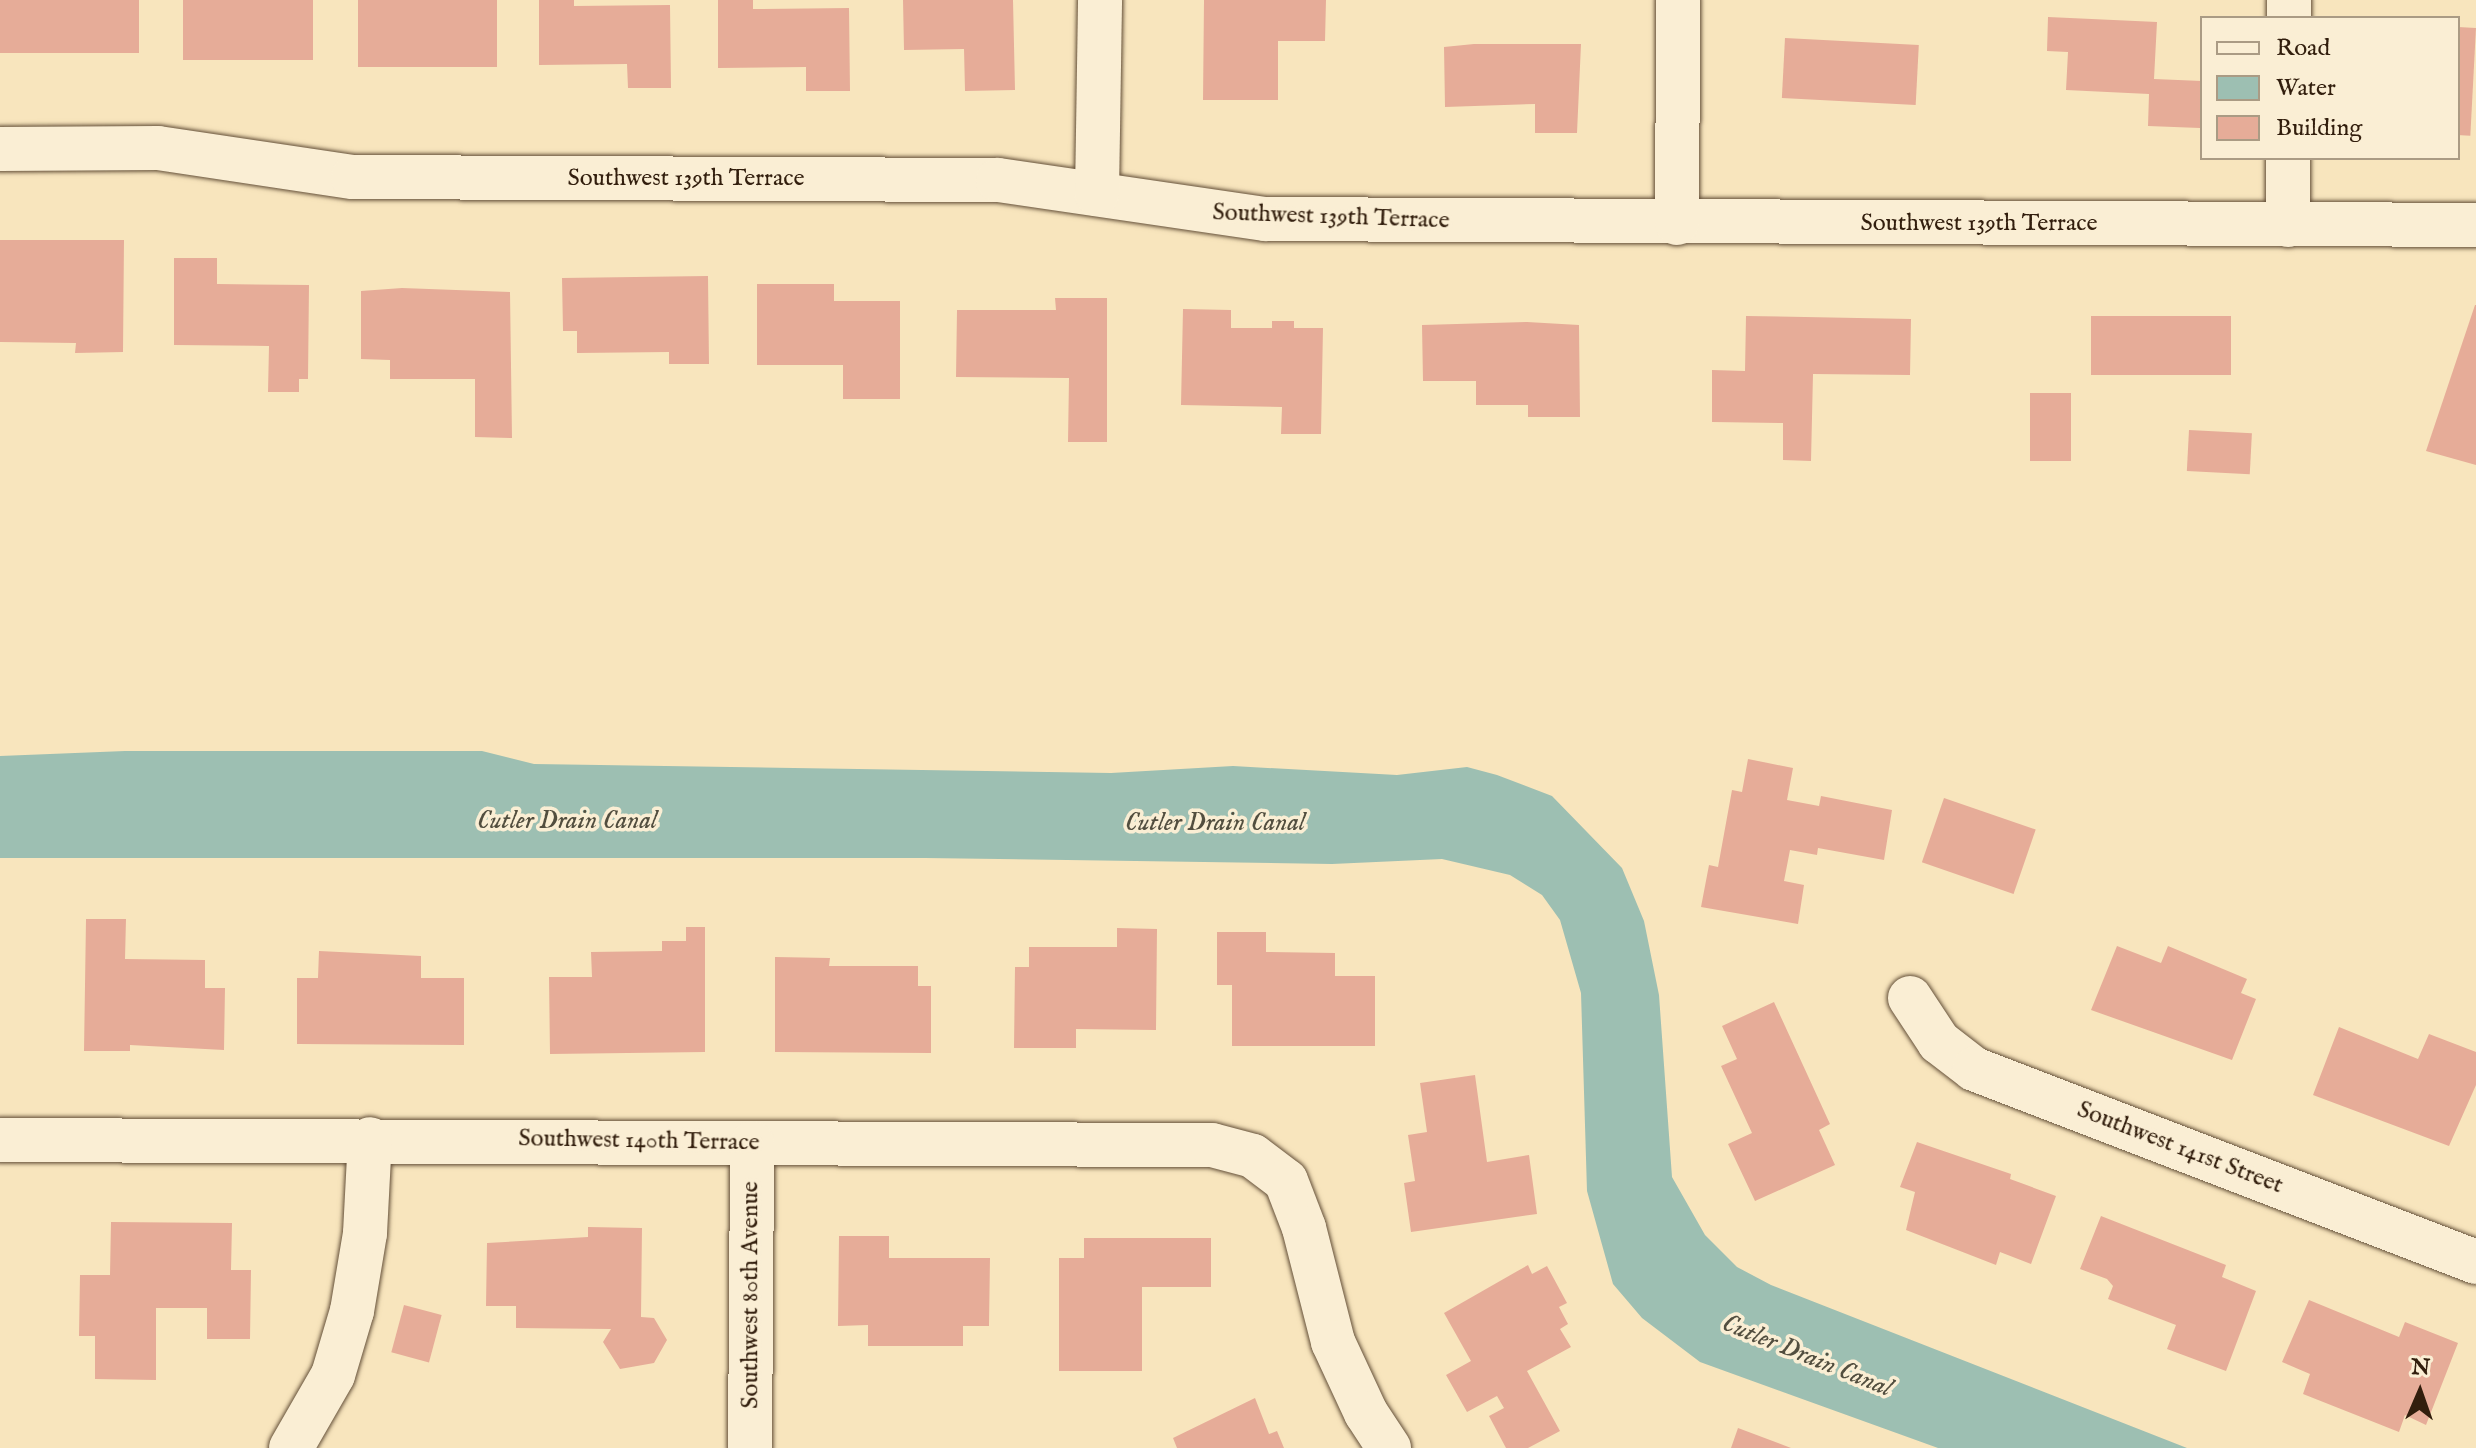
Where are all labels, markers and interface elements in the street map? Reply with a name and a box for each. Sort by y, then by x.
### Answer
legend [2200,16,2460,160]
text: Road [2276,33,2330,64]
text: Water [2276,73,2336,104]
text: Building [2276,113,2362,144]
street label: Southwest 139th Terrace [567,165,805,193]
street label: Southwest 139th Terrace [1212,198,1450,236]
street label: Southwest 139th Terrace [1860,210,2098,238]
water label: Cutler Drain Canal [477,805,657,837]
water label: Cutler Drain Canal [1125,807,1305,839]
street label: Southwest 141st Street [2073,1095,2287,1201]
street label: Southwest 140th Terrace [518,1124,760,1158]
street label: Southwest 80th Avenue [737,1181,765,1409]
water label: Cutler Drain Canal [1718,1308,1896,1404]
north arrow [2380,1352,2460,1432]
text: N [2411,1354,2431,1382]

